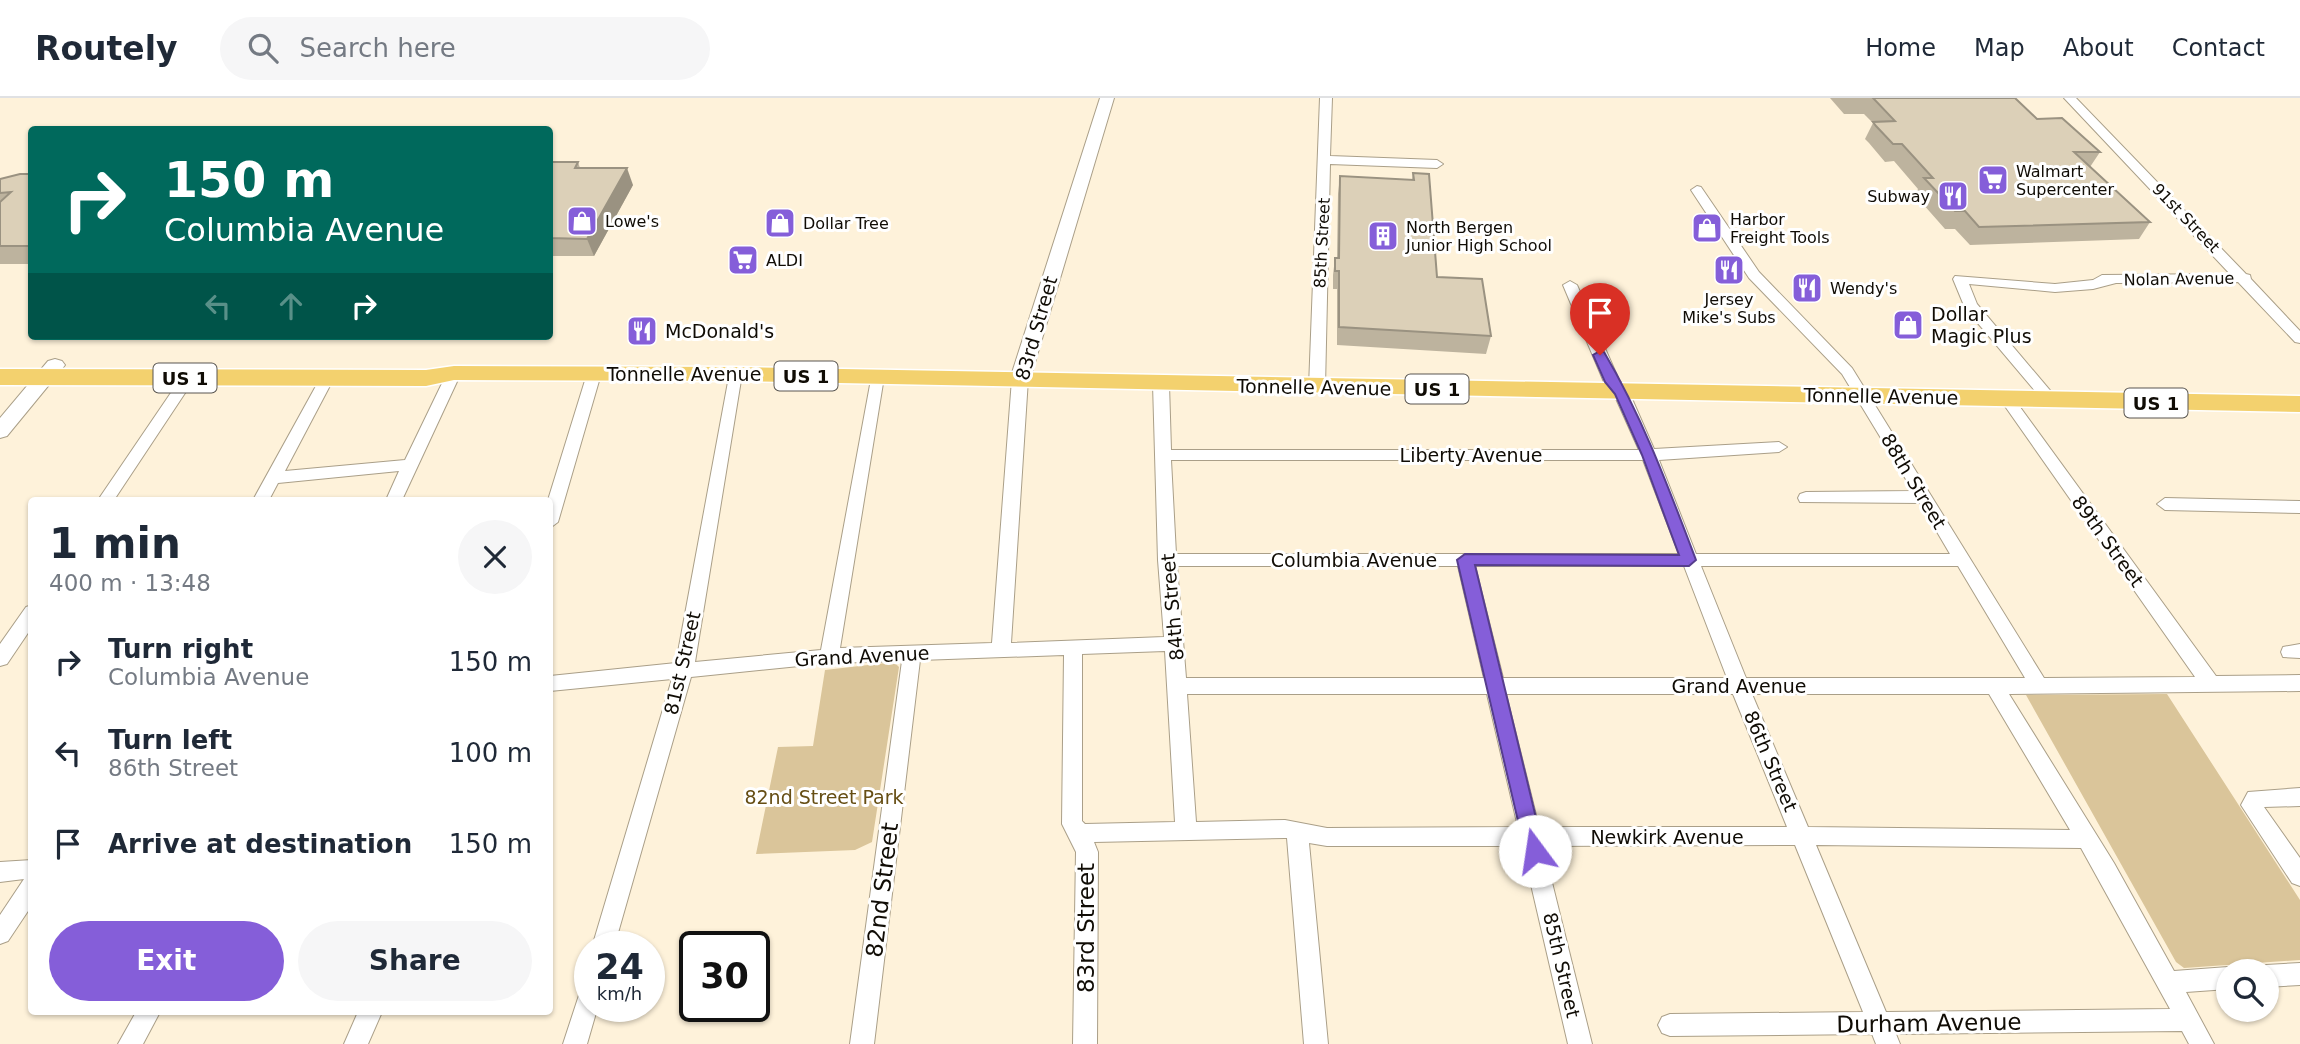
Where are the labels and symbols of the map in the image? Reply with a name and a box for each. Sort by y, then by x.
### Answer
place label: Walmart Supercenter [2016,162,2114,199]
supermarket icon: Walmart Supercenter [1976,163,2010,197]
restaurant icon: Subway [1936,179,1970,213]
street label: 91st Street [2148,180,2224,256]
place label: Subway [1867,187,1930,206]
street label: 85th Street [1310,197,1334,289]
shop icon: Lowe's [565,204,599,238]
shop icon: Dollar Tree [763,206,797,240]
place label: Harbor Freight Tools [1730,210,1830,247]
shop icon: Harbor Freight Tools [1690,211,1724,245]
place label: Lowe's [605,212,659,231]
place label: Dollar Tree [803,214,889,233]
place label: North Bergen Junior High School [1405,218,1552,255]
building icon: North Bergen Junior High School [1366,219,1400,253]
supermarket icon: ALDI [726,243,760,277]
place label: ALDI [766,251,803,270]
restaurant icon: Jersey Mike's Subs [1712,253,1746,287]
street label: Nolan Avenue [2123,269,2235,289]
restaurant icon: Wendy's [1790,271,1824,305]
street label: 83rd Street [1011,273,1061,383]
place label: Wendy's [1830,279,1897,298]
pin [1570,283,1630,355]
place label: Jersey Mike's Subs [1682,290,1776,327]
place label: Dollar Magic Plus [1931,303,2032,347]
shop icon: Dollar Magic Plus [1891,308,1925,342]
restaurant icon: McDonald's [625,314,659,348]
place label: McDonald's [665,320,774,342]
road number: US 1 [774,362,838,390]
street label: Tonnelle Avenue [606,363,761,385]
road number: US 1 [154,364,216,392]
road number: US 1 [1406,374,1468,404]
street label: Tonnelle Avenue [1235,375,1392,399]
street label: Tonnelle Avenue [1802,384,1959,408]
road number: US 1 [2124,388,2188,418]
street label: 88th Street [1877,429,1951,533]
street label: Liberty Avenue [1400,444,1542,466]
street label: 89th Street [2068,491,2148,591]
street label: Columbia Avenue [1271,549,1437,571]
street label: 84th Street [1156,553,1188,661]
street label: 81st Street [659,609,705,717]
street label: Grand Avenue [794,641,930,671]
street label: Grand Avenue [1672,675,1806,697]
street label: 86th Street [1740,707,1802,815]
park label: 82nd Street Park [744,786,904,808]
position arrow [1498,814,1572,888]
street label: 82nd Street [861,821,903,959]
street label: Newkirk Avenue [1590,826,1744,848]
street label: 83rd Street [1073,863,1099,993]
street label: 85th Street [1539,910,1585,1020]
speed limit sign: 30 [679,931,770,1022]
street label: Durham Avenue [1836,1008,2022,1038]

